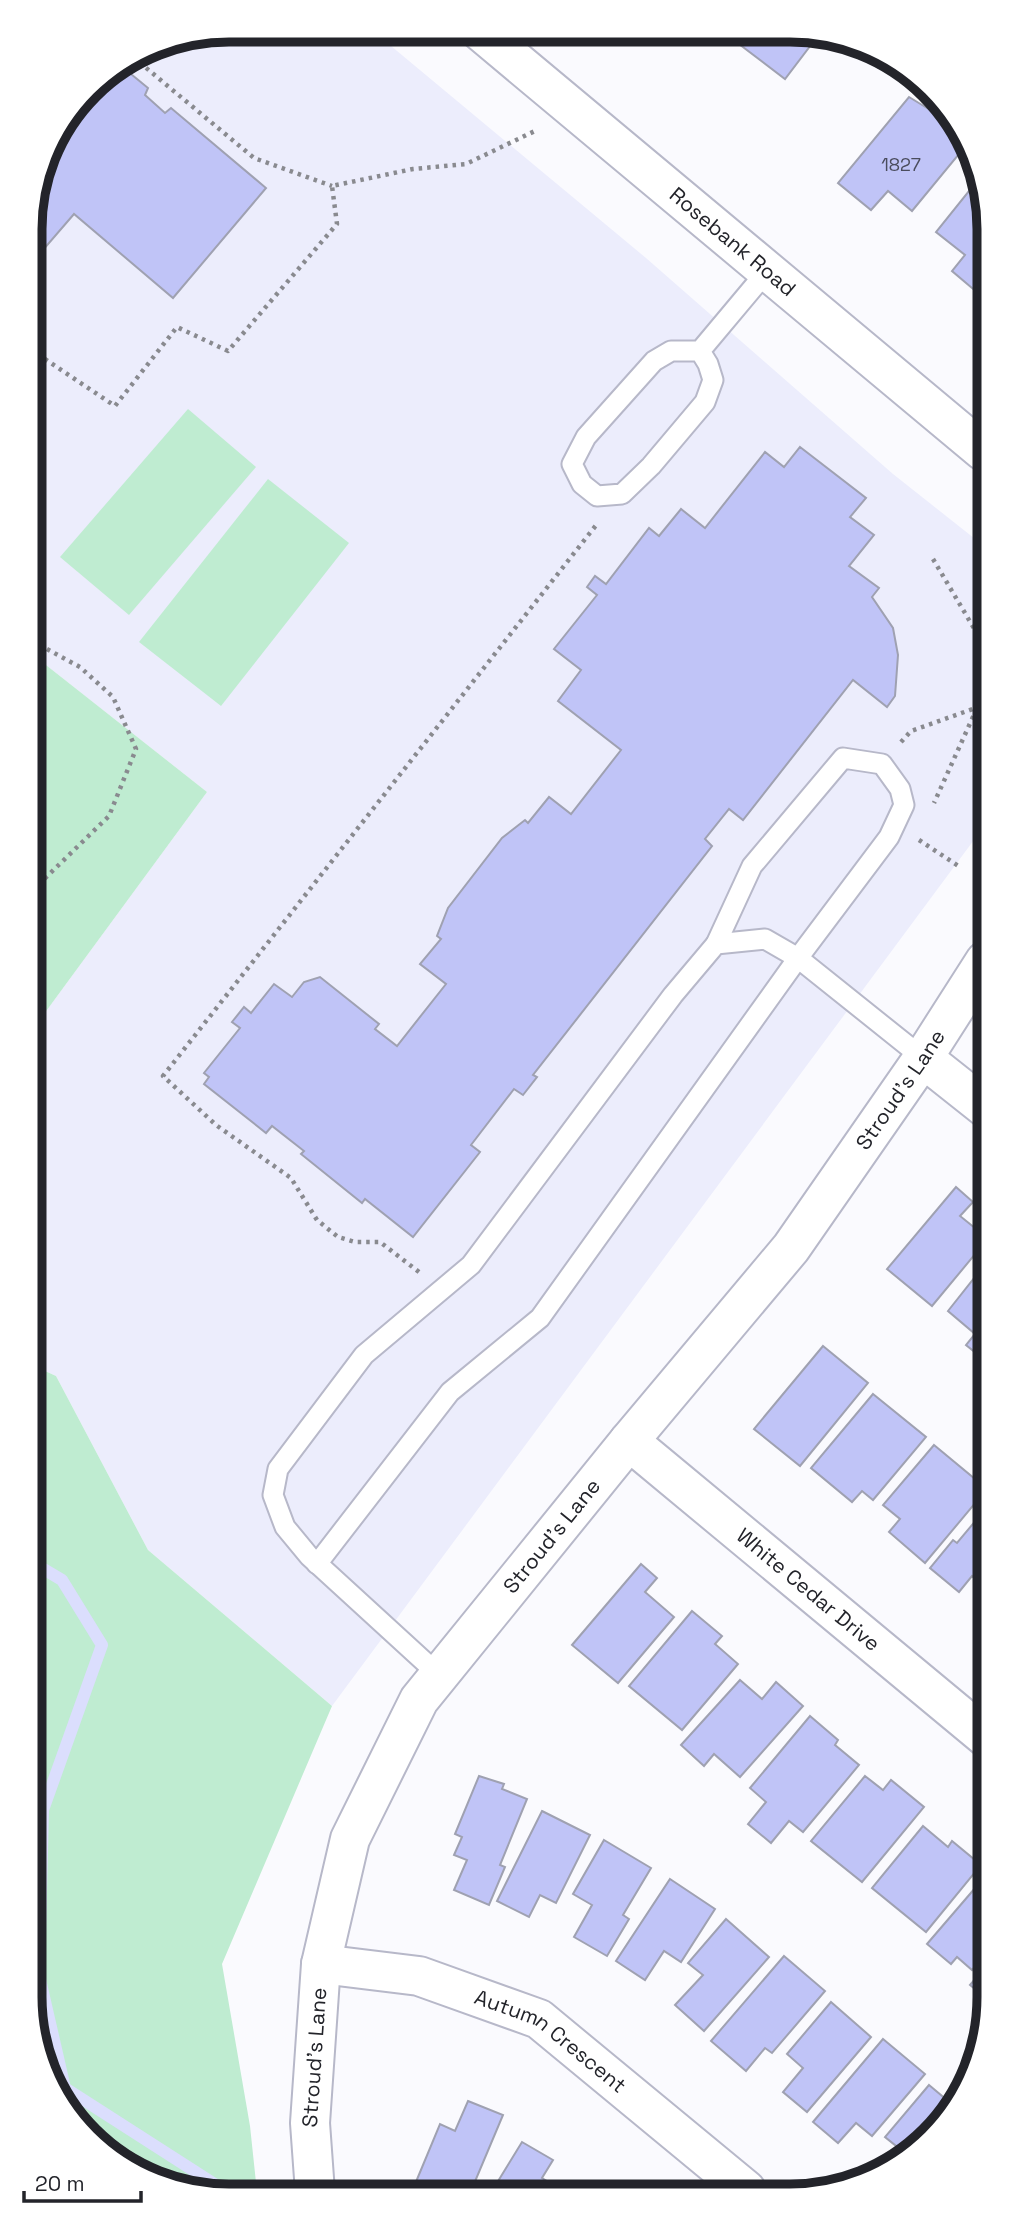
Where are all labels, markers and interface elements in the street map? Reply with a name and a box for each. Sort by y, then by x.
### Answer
house number: 1827 [881,153,921,176]
street label: Rosebank Road [664,181,802,302]
street label: Stroud's Lane [849,1024,951,1155]
street label: Stroud's Lane [497,1473,606,1599]
street label: White Cedar Drive [731,1522,886,1657]
street label: Autumn Crescent [471,1983,632,2099]
street label: Stroud's Lane [296,1987,332,2128]
scale bar [24,2160,142,2204]
text: 20 m [35,2170,85,2197]

